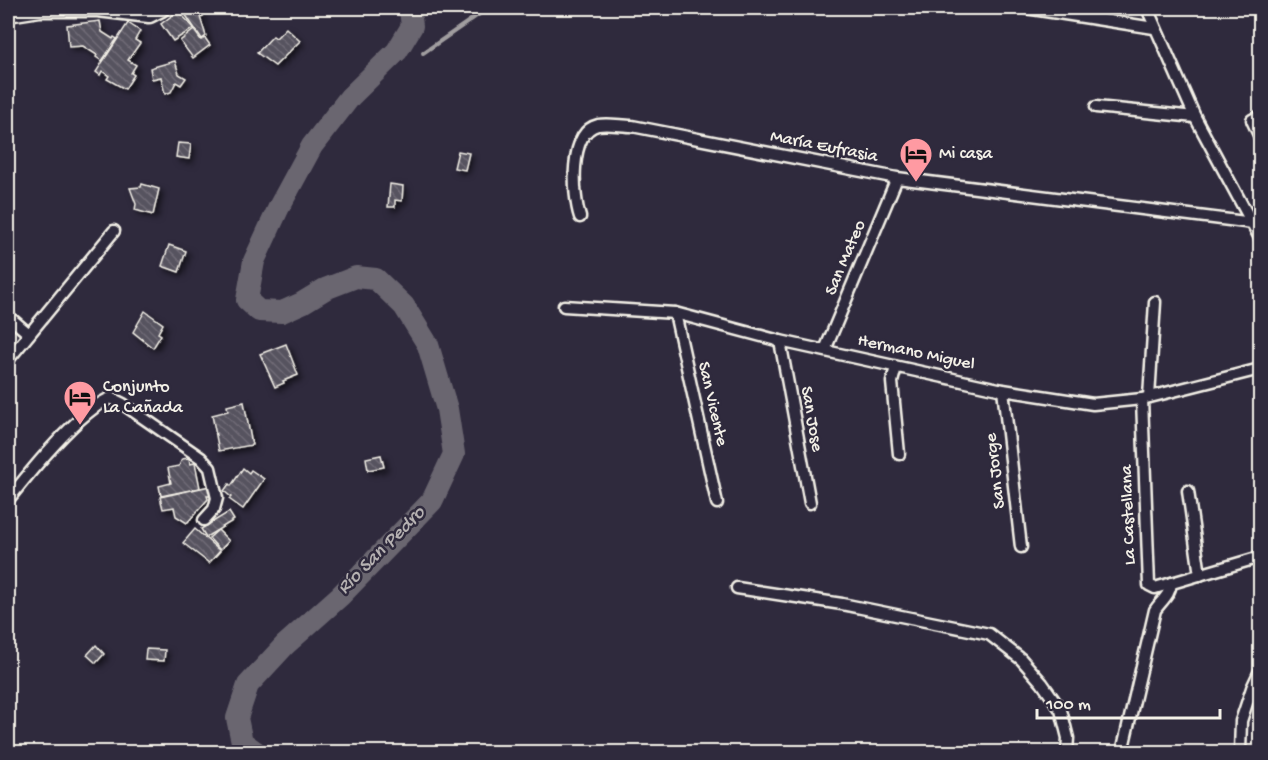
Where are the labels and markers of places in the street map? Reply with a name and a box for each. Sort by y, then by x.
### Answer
hotel icon: Mi casa [898,136,934,183]
place label: Mi casa [939,144,993,165]
place label: Conjunto La Cañada [103,377,184,419]
hotel icon: Conjunto La Cañada [62,379,98,426]

